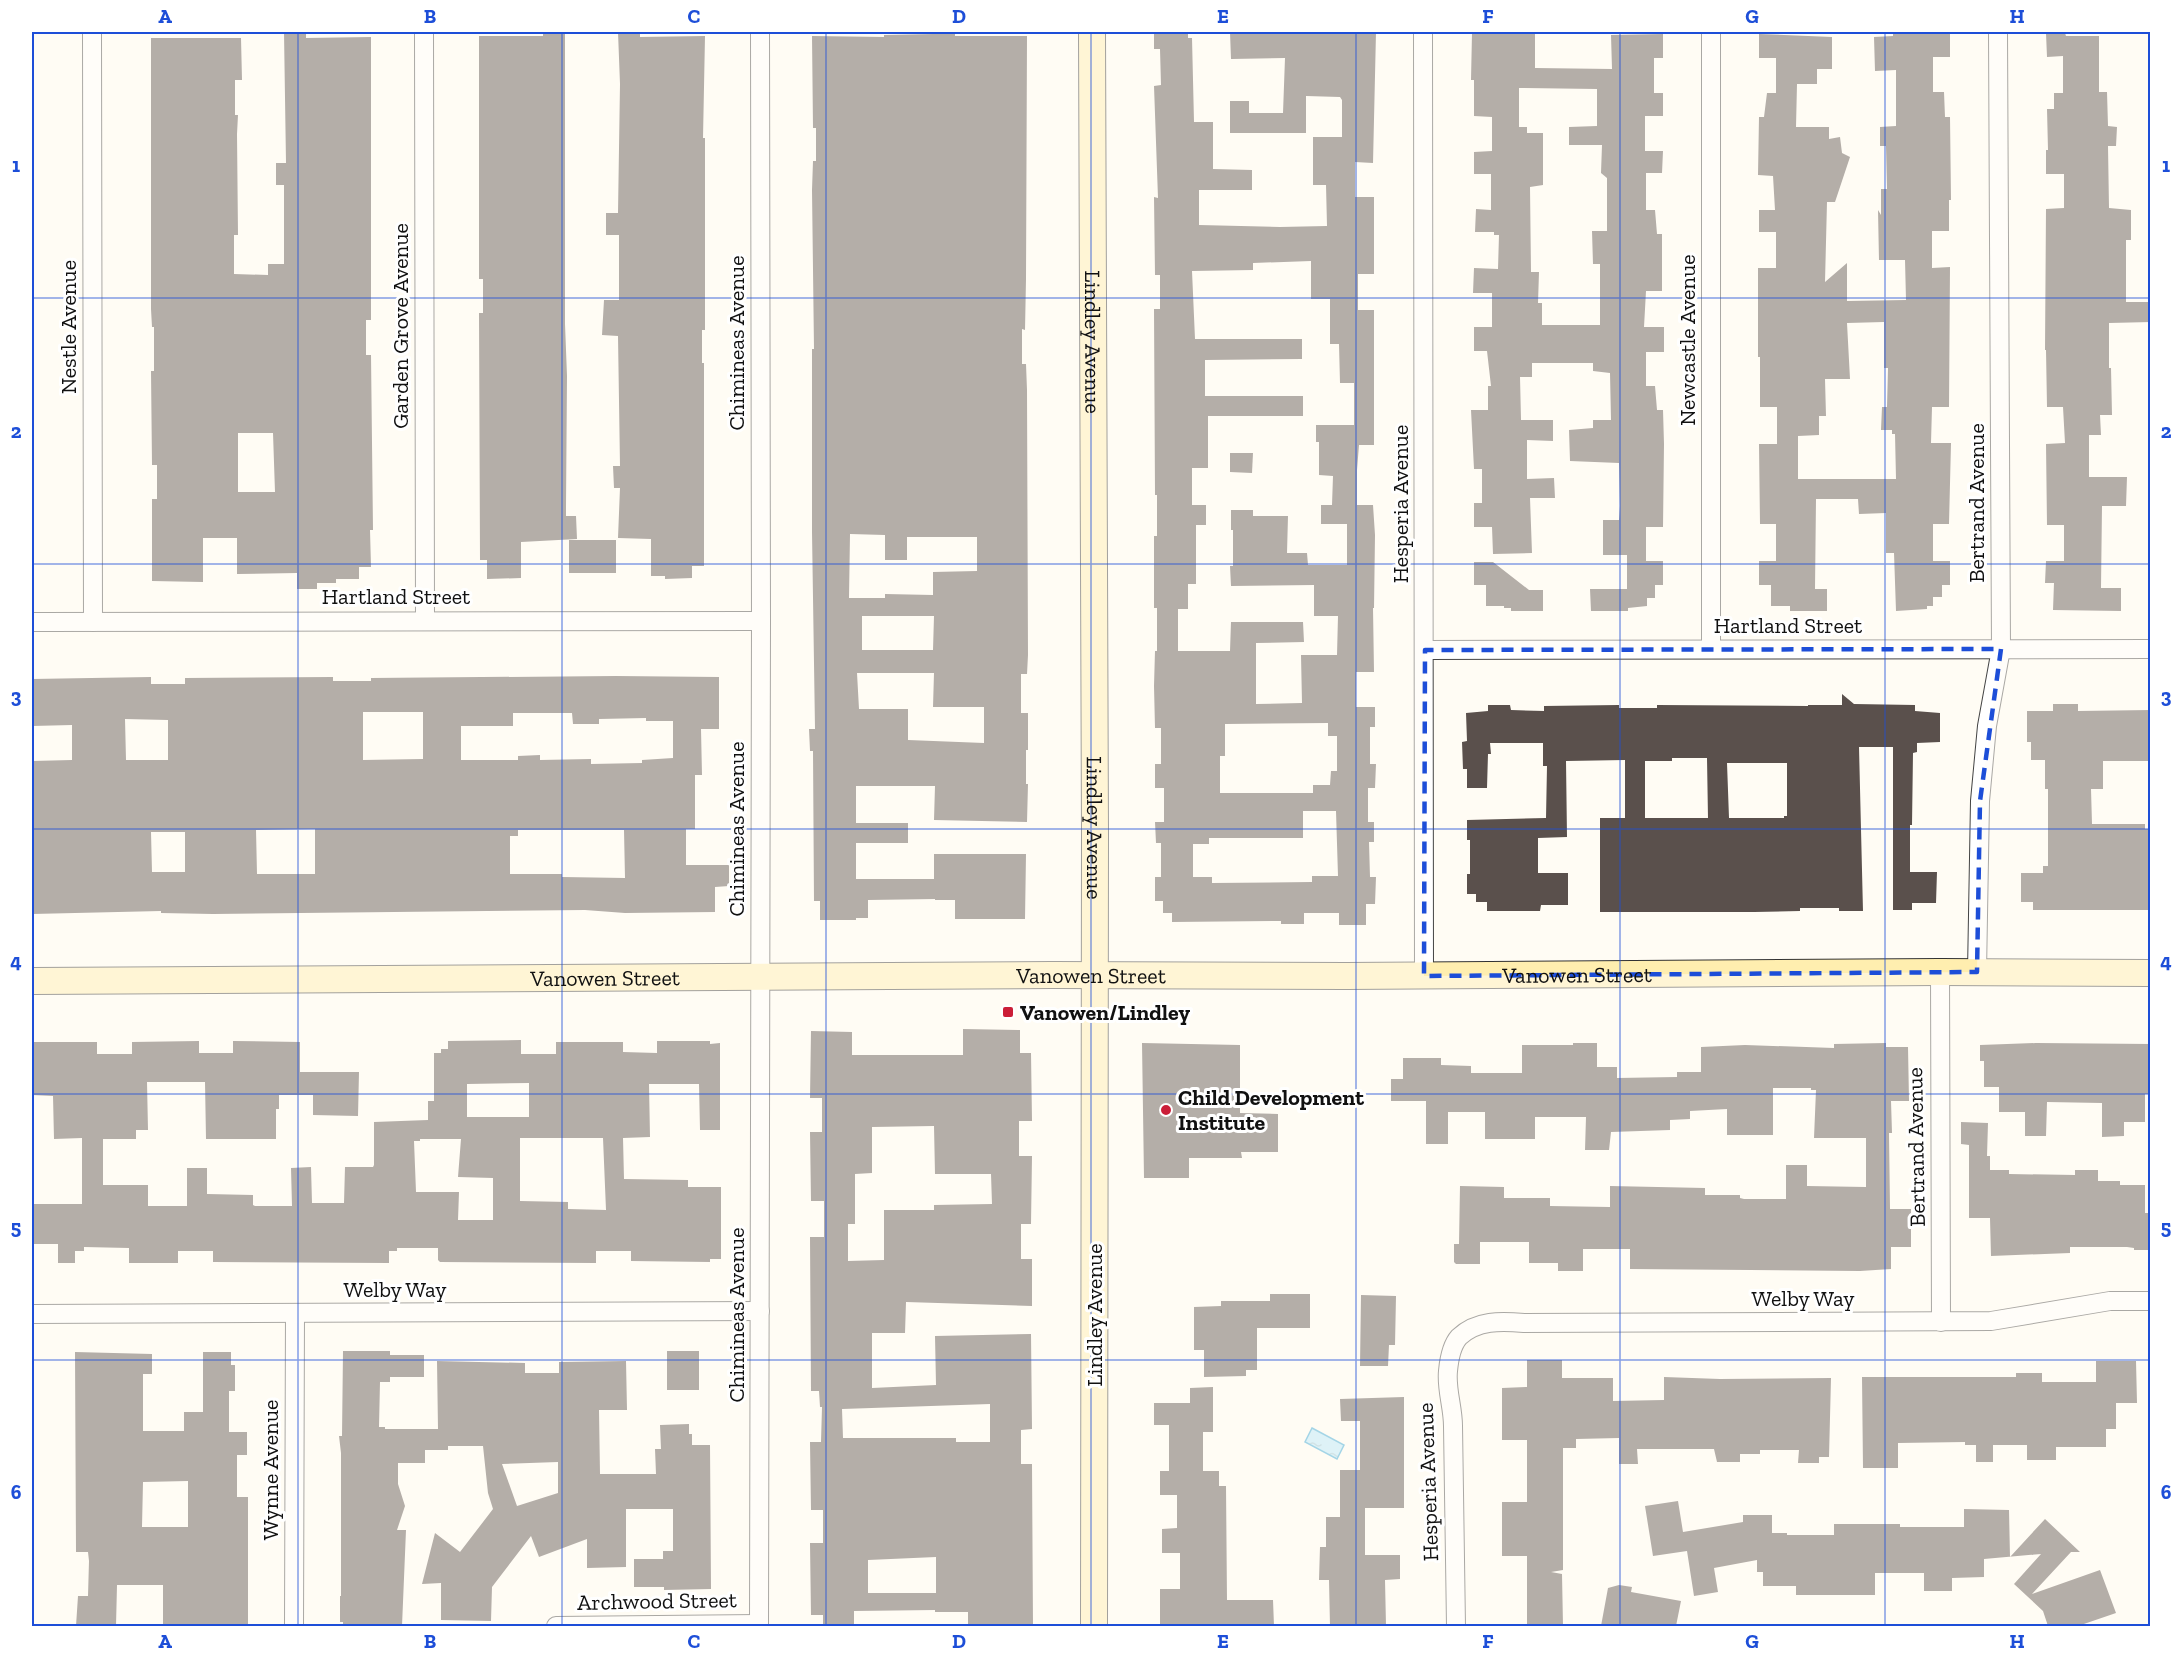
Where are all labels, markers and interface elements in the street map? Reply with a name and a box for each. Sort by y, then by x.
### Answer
text: A [158,4,172,28]
text: B [424,4,436,28]
text: C [688,4,701,28]
text: D [952,4,966,28]
text: E [1217,4,1229,28]
text: F [1482,4,1494,28]
text: G [1745,4,1759,28]
text: H [2009,4,2025,28]
text: 1 [12,153,20,177]
text: 1 [2162,153,2170,177]
street label: Garden Grove Avenue [387,223,414,429]
street label: Newcastle Avenue [1674,254,1701,426]
street label: Chimineas Avenue [723,255,750,431]
street label: Nestle Avenue [55,260,82,394]
street label: Lindley Avenue [1079,270,1107,414]
text: 2 [11,419,22,443]
text: 2 [2161,419,2172,443]
street label: Bertrand Avenue [1963,423,1990,583]
street label: Hesperia Avenue [1387,425,1414,583]
street label: Hartland Street [322,583,471,610]
street label: Hartland Street [1714,612,1863,639]
text: 3 [11,684,22,708]
text: 3 [2161,684,2172,708]
street label: Chimineas Avenue [723,741,750,917]
street label: Lindley Avenue [1081,756,1109,900]
text: 4 [10,949,22,973]
text: 4 [2160,949,2172,973]
street label: Vanowen Street [1501,960,1653,988]
street label: Vanowen Street [1015,961,1167,989]
street label: Vanowen Street [529,964,681,992]
place label: Vanowen/Lindley [1020,999,1190,1026]
marker: Vanowen/Lindley [1001,1005,1015,1019]
street label: Bertrand Avenue [1901,1067,1931,1227]
place label: Child Development Institute [1178,1084,1364,1136]
marker: Child Development Institute [1159,1103,1173,1117]
text: 5 [11,1215,21,1239]
text: 5 [2161,1215,2171,1239]
street label: Chimineas Avenue [723,1227,750,1403]
street label: Lindley Avenue [1081,1243,1108,1387]
street label: Welby Way [343,1276,447,1303]
street label: Welby Way [1751,1285,1855,1312]
street label: Wynne Avenue [257,1400,284,1540]
street label: Hesperia Avenue [1412,1402,1444,1562]
text: 6 [11,1480,22,1504]
text: 6 [2161,1480,2172,1504]
street label: Archwood Street [577,1586,738,1616]
text: A [158,1629,172,1653]
text: B [424,1629,436,1653]
text: C [688,1629,701,1653]
text: D [952,1629,966,1653]
text: E [1217,1629,1229,1653]
text: F [1482,1629,1494,1653]
text: G [1745,1629,1759,1653]
text: H [2009,1629,2025,1653]

